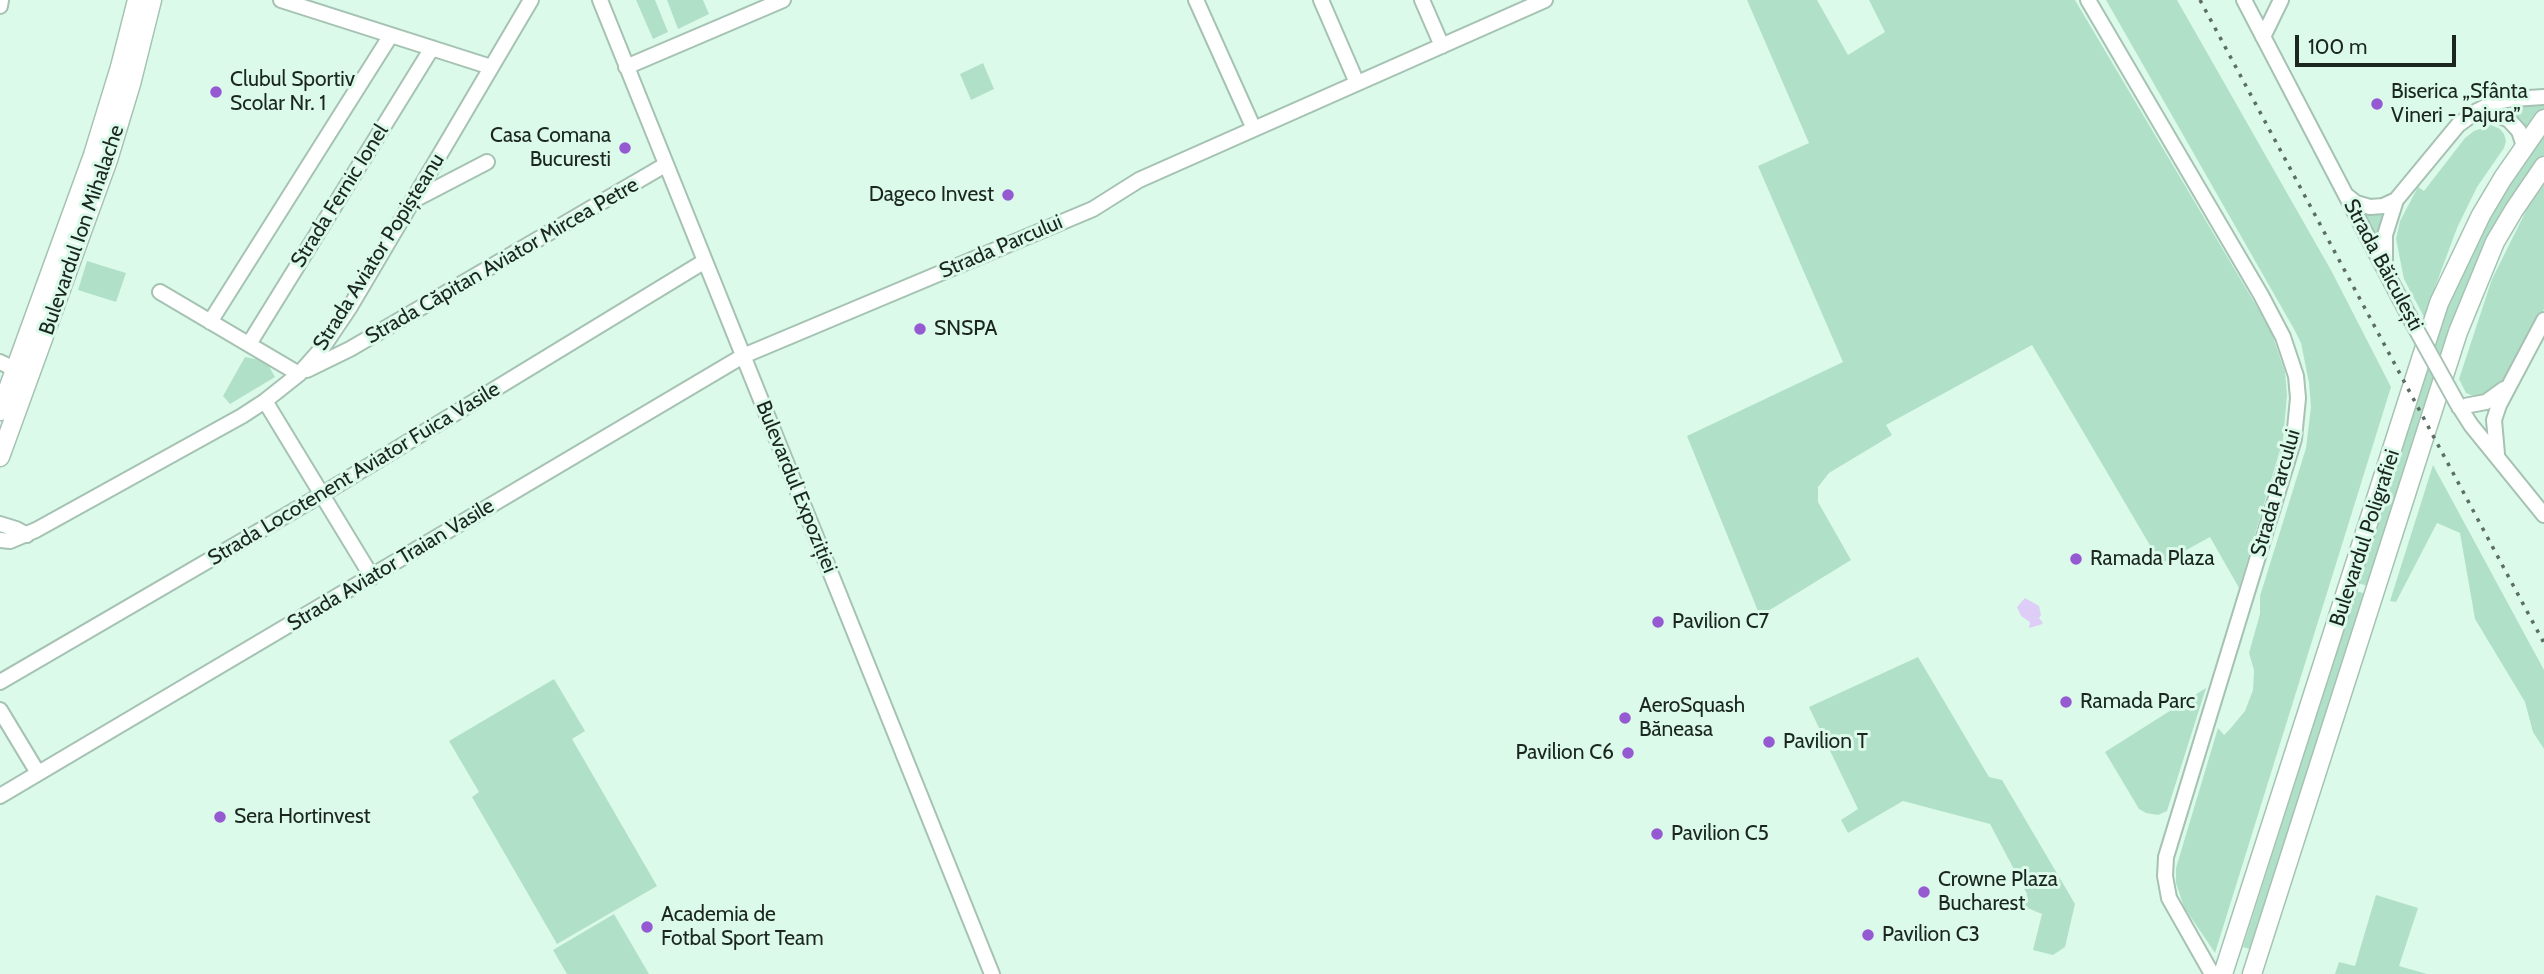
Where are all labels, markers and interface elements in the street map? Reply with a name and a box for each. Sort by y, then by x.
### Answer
scale bar [2299,21,2460,65]
text: 100 m [2308,34,2367,59]
place label: Clubul Sportiv Scolar Nr. 1 [230,67,355,117]
place label: Biserica „Sfânta Vineri - Pajura” [2391,79,2528,129]
marker: Clubul Sportiv Scolar Nr. 1 [208,84,224,100]
marker: Biserica „Sfânta Vineri - Pajura” [2369,96,2385,112]
street label: Strada Fernic Ionel [286,120,394,272]
street label: Bulevardul Ion Mihalache [34,122,130,338]
place label: Casa Comana Bucuresti [490,123,611,173]
marker: Casa Comana Bucuresti [617,140,633,156]
street label: Strada Aviator Popișteanu [308,149,450,355]
street label: Strada Căpitan Aviator Mircea Petre [361,172,643,350]
place label: Dageco Invest [869,182,994,208]
marker: Dageco Invest [1000,187,1016,203]
street label: Strada Băiculești [2338,195,2428,335]
street label: Strada Parcului [936,210,1066,284]
place label: SNSPA [934,316,997,342]
marker: SNSPA [912,321,928,337]
street label: Strada Locotenent Aviator Fuica Vasile [204,377,504,571]
street label: Bulevardul Expoziției [750,397,842,577]
street label: Strada Parcului [2246,426,2306,560]
street label: Bulevardul Poligrafiei [2325,447,2405,629]
street label: Strada Aviator Traian Vasile [283,493,499,637]
place label: Ramada Plaza [2090,546,2215,572]
marker: Ramada Plaza [2068,551,2084,567]
place label: Pavilion C7 [1672,609,1769,635]
marker: Pavilion C7 [1650,614,1666,630]
place label: Ramada Parc [2080,689,2195,715]
place label: AeroSquash Băneasa [1639,693,1745,743]
marker: Ramada Parc [2058,694,2074,710]
marker: AeroSquash Băneasa [1617,710,1633,726]
place label: Pavilion T [1783,729,1868,755]
marker: Pavilion T [1761,734,1777,750]
place label: Pavilion C6 [1516,740,1614,766]
marker: Pavilion C6 [1620,745,1636,761]
place label: Sera Hortinvest [234,804,371,830]
marker: Sera Hortinvest [212,809,228,825]
place label: Pavilion C5 [1671,821,1769,847]
marker: Pavilion C5 [1649,826,1665,842]
place label: Crowne Plaza Bucharest [1938,867,2058,917]
marker: Crowne Plaza Bucharest [1916,884,1932,900]
place label: Academia de Fotbal Sport Team [661,902,824,952]
marker: Academia de Fotbal Sport Team [639,919,655,935]
place label: Pavilion C3 [1882,922,1980,948]
marker: Pavilion C3 [1860,927,1876,943]

